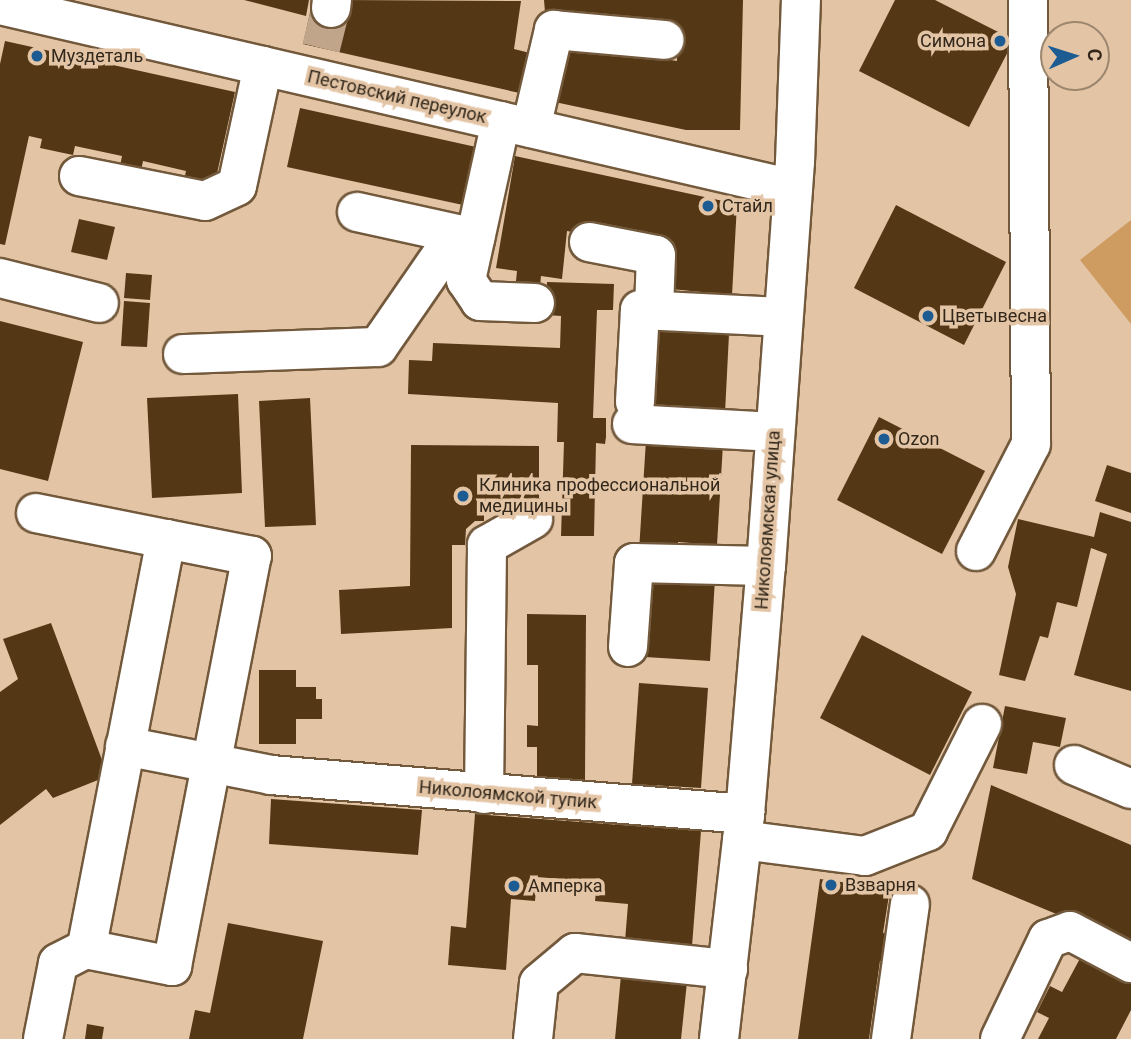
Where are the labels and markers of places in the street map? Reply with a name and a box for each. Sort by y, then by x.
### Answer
place label: Симона [920,30,986,52]
marker: Симона [992,33,1008,49]
place label: Муздеталь [51,45,143,67]
marker: Муздеталь [29,48,45,64]
place label: Стайл [722,195,773,217]
marker: Стайл [700,198,716,214]
place label: Цветывесна [942,305,1047,327]
marker: Цветывесна [920,308,936,324]
place label: Ozon [898,428,939,450]
marker: Ozon [876,431,892,447]
place label: Клиника профессиональной медицины [479,475,720,518]
marker: Клиника профессиональной медицины [453,486,473,506]
place label: Взварня [845,874,916,896]
place label: Амперка [528,875,603,897]
marker: Взварня [823,877,839,893]
marker: Амперка [506,878,522,894]

